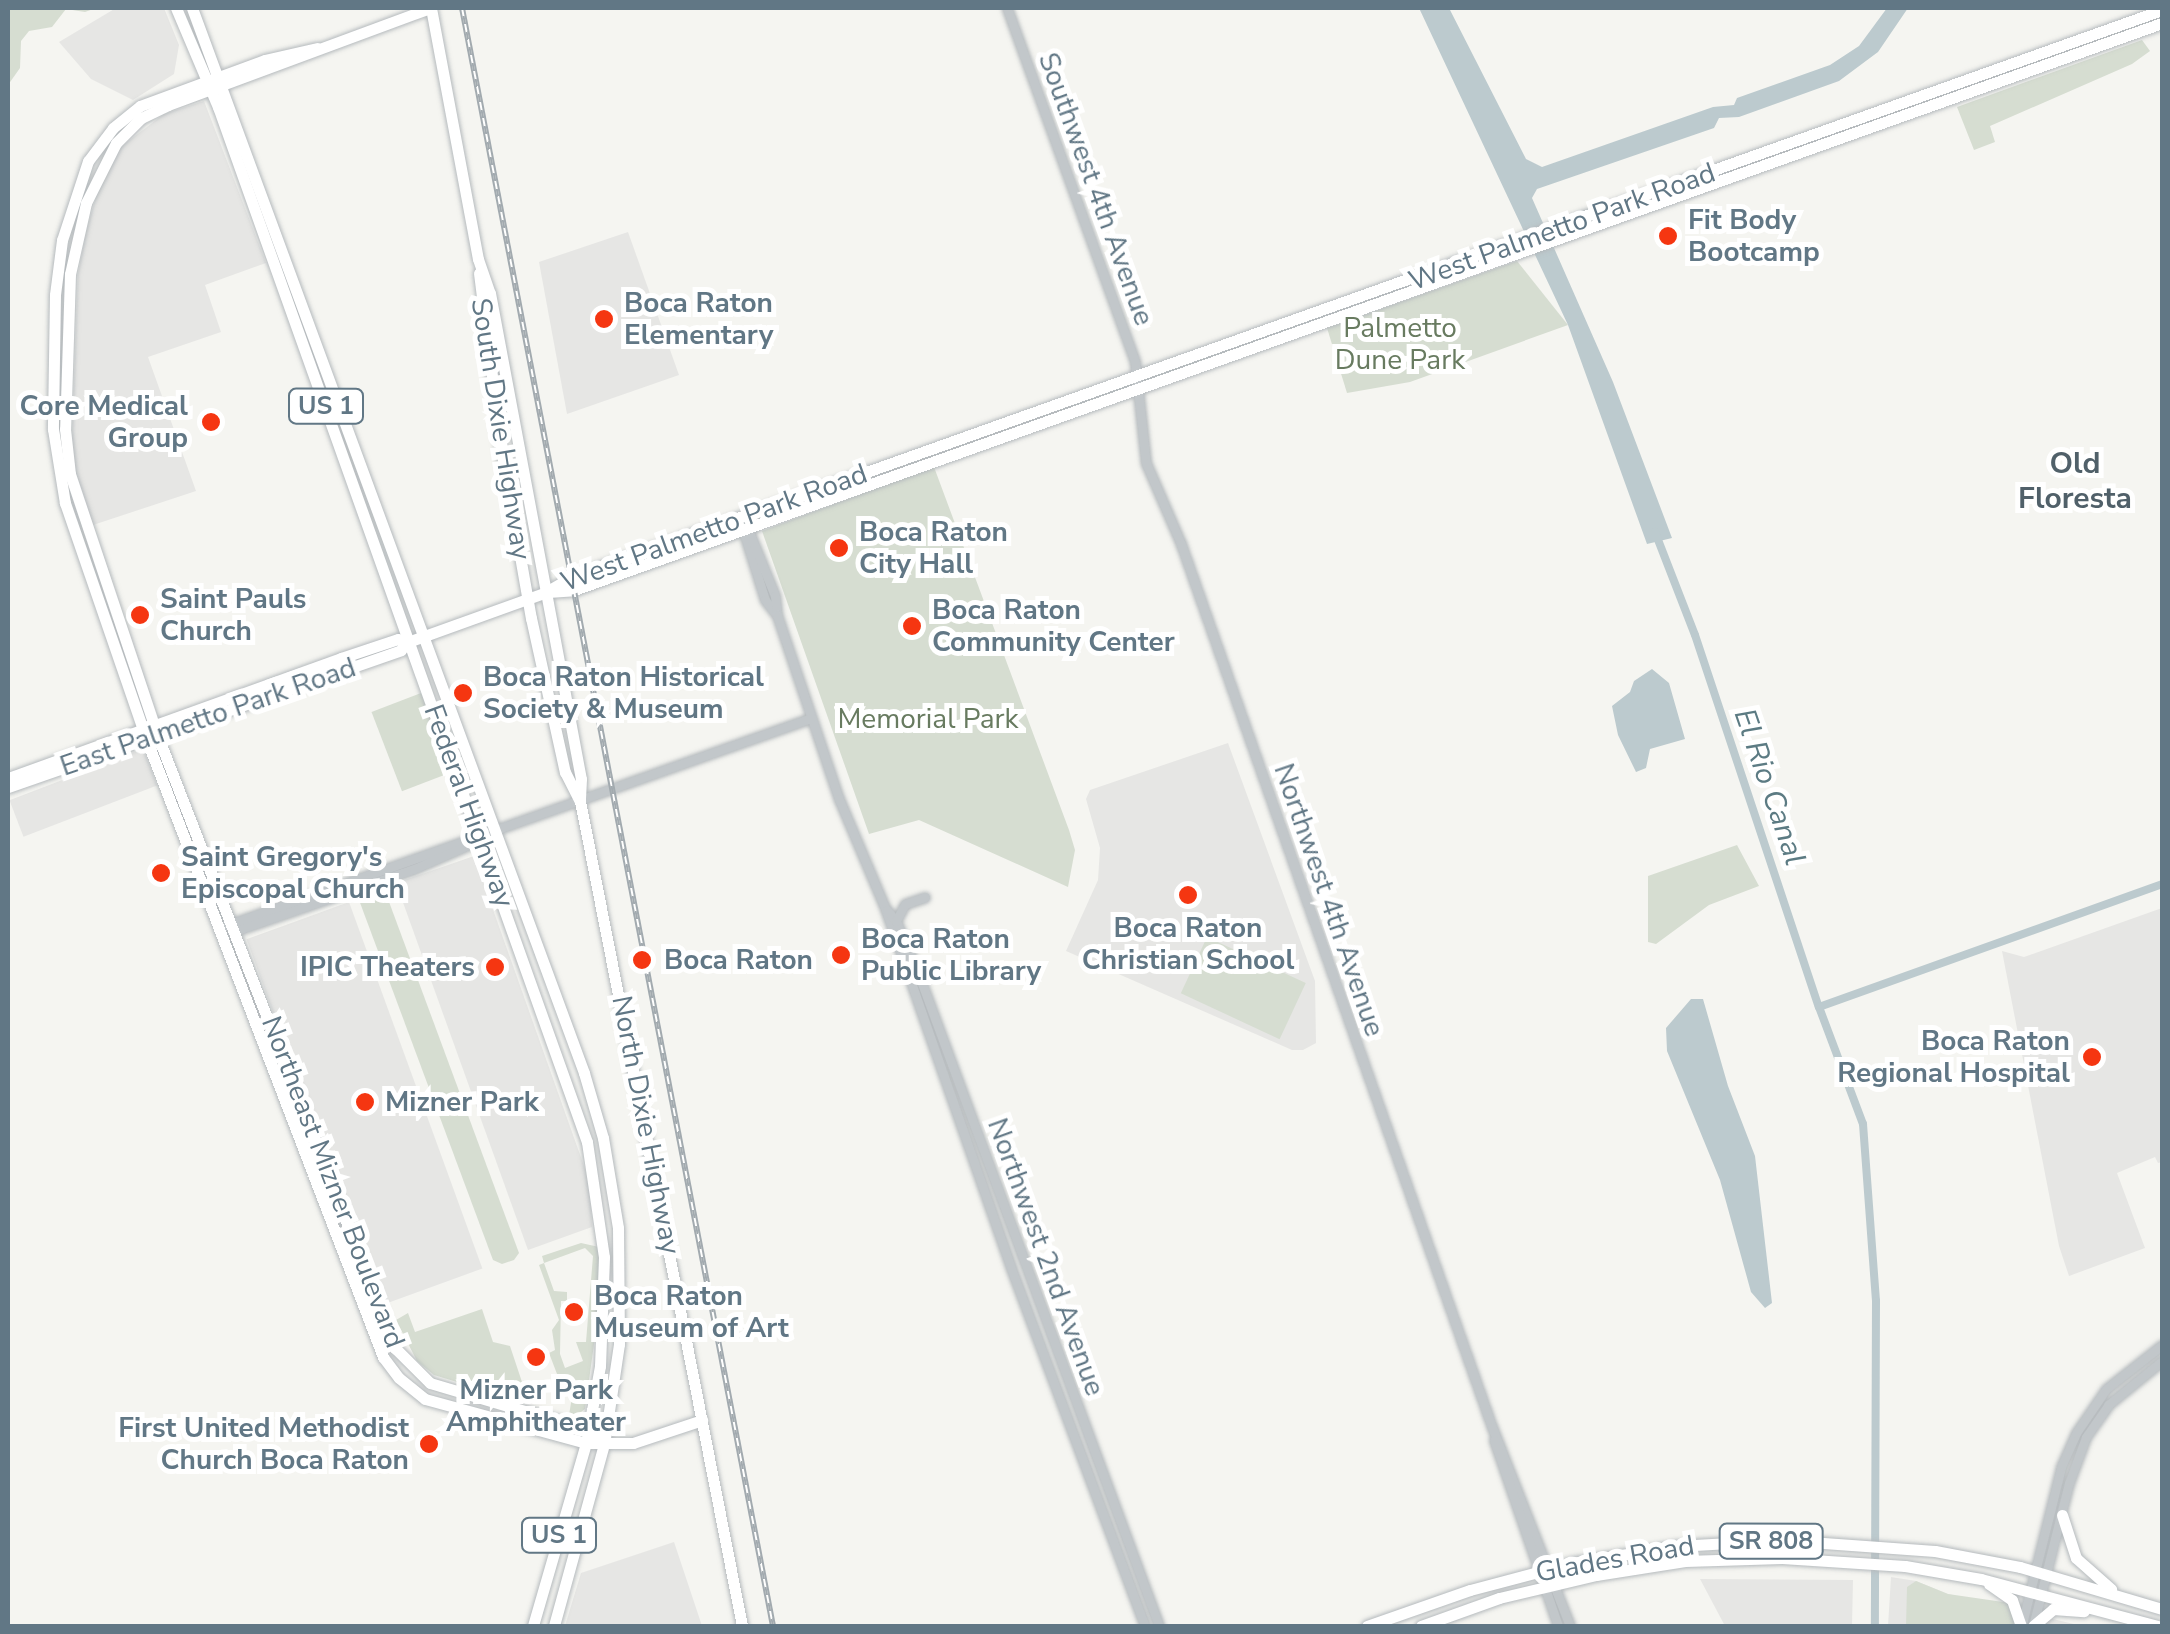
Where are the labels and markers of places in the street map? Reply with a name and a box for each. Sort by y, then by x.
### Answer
place label: Fit Body Bootcamp [1688,203,1820,269]
marker: Fit Body Bootcamp [1657,225,1679,247]
place label: Boca Raton Elementary [624,286,773,352]
marker: Boca Raton Elementary [593,308,615,330]
place label: Core Medical Group [20,389,188,455]
marker: Core Medical Group [198,409,224,435]
place label: Boca Raton City Hall [859,515,1008,581]
marker: Boca Raton City Hall [828,537,850,559]
place label: Saint Pauls Church [160,582,306,648]
place label: Boca Raton Community Center [932,593,1175,659]
marker: Saint Pauls Church [129,604,151,626]
marker: Boca Raton Community Center [901,615,923,637]
place label: Boca Raton Historical Society & Museum [483,660,764,726]
marker: Boca Raton Historical Society & Museum [452,682,474,704]
place label: Saint Gregory's Episcopal Church [181,840,405,906]
marker: Saint Gregory's Episcopal Church [150,862,172,884]
marker: Boca Raton Christian School [1177,884,1199,906]
place label: Boca Raton Christian School [1082,911,1294,977]
place label: Boca Raton Public Library [861,922,1041,988]
place label: Boca Raton [664,943,813,977]
marker: Boca Raton Public Library [830,944,852,966]
marker: Boca Raton [629,947,655,973]
place label: IPIC Theaters [300,950,475,984]
marker: IPIC Theaters [484,956,506,978]
place label: Boca Raton Regional Hospital [1837,1024,2070,1090]
marker: Boca Raton Regional Hospital [2079,1044,2105,1070]
place label: Mizner Park [385,1085,539,1119]
marker: Mizner Park [354,1091,376,1113]
place label: Boca Raton Museum of Art [594,1279,789,1345]
marker: Boca Raton Museum of Art [563,1301,585,1323]
marker: Mizner Park Amphitheater [525,1346,547,1368]
place label: Mizner Park Amphitheater [446,1373,626,1439]
place label: First United Methodist Church Boca Raton [118,1411,409,1477]
marker: First United Methodist Church Boca Raton [418,1433,440,1455]

